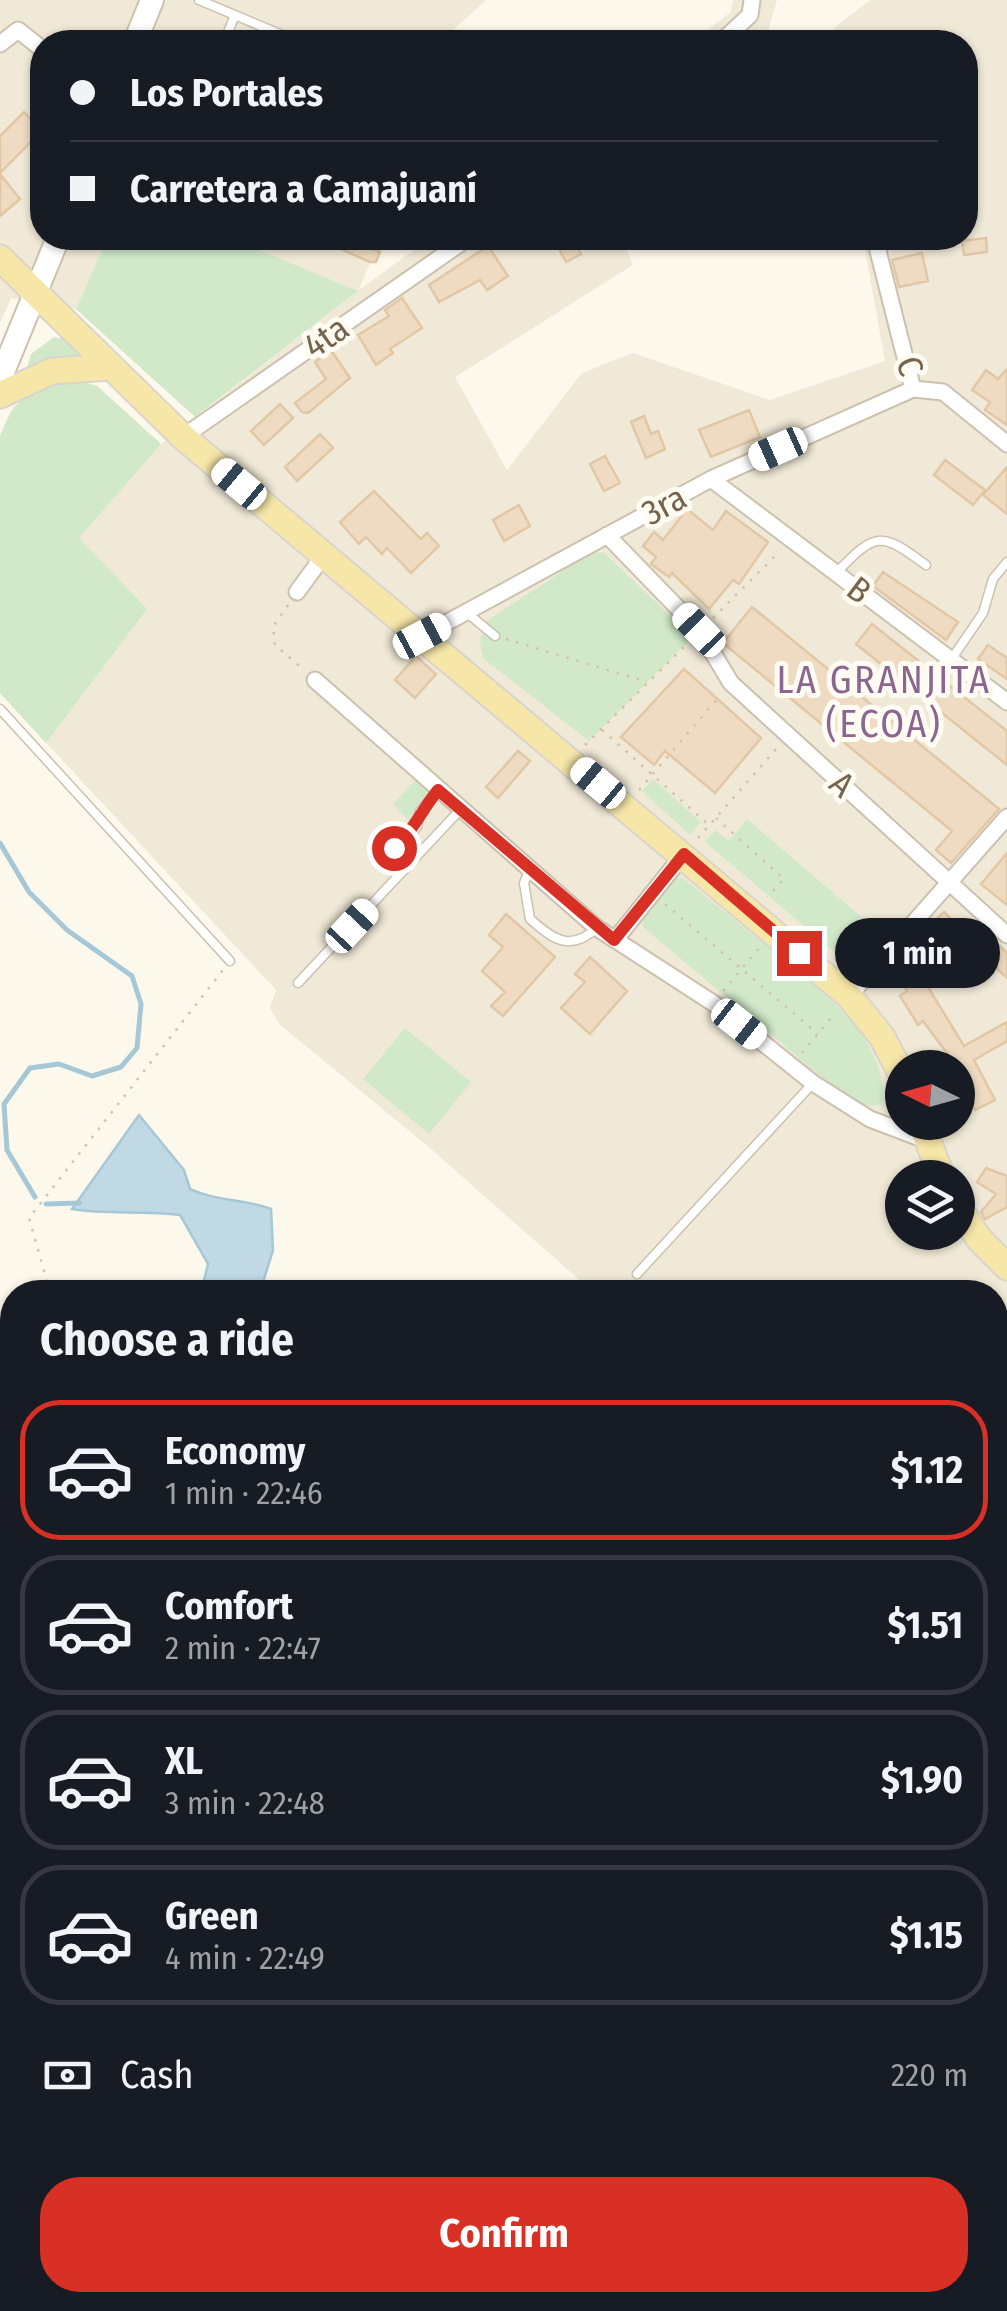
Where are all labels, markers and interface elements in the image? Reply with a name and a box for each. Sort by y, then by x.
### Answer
text: Los Portales [130,70,323,116]
text: Carretera a Camajuaní [130,166,477,212]
street label: 4ta [295,307,357,367]
street label: C [887,351,933,381]
car [744,423,812,475]
car [206,453,272,515]
street label: 3ra [635,476,693,534]
street label: B [839,567,879,613]
car [667,598,731,662]
car [388,609,456,663]
district label: LA GRANJITA (ECOA) [777,657,991,747]
car [565,752,631,814]
street label: A [821,762,863,806]
route start [372,826,417,871]
car [321,894,383,958]
callout: 1 min [834,918,999,988]
route end [777,931,822,976]
text: 1 min [883,934,952,972]
car [706,994,772,1054]
north arrow [885,1050,975,1140]
map controls [885,1050,975,1250]
button: layers [885,1160,975,1250]
text: Choose a ride [40,1313,294,1367]
icon: car [45,1425,135,1515]
text: Economy [165,1428,305,1474]
text: $1.12 [891,1447,963,1493]
text: 1 min · 22:46 [165,1474,323,1512]
icon: car [45,1580,135,1670]
text: Comfort [165,1583,293,1629]
text: $1.51 [888,1602,963,1648]
text: 2 min · 22:47 [165,1629,321,1667]
icon: car [45,1735,135,1825]
text: XL [165,1738,203,1784]
text: $1.90 [881,1757,963,1803]
text: 3 min · 22:48 [165,1784,325,1822]
icon: car [45,1890,135,1980]
text: Green [165,1893,259,1939]
text: $1.15 [890,1912,963,1958]
text: 4 min · 22:49 [165,1939,325,1977]
icon: cash [40,2048,95,2103]
text: Cash [120,2052,194,2098]
text: 220 m [891,2056,968,2094]
button: Confirm [40,2177,968,2292]

